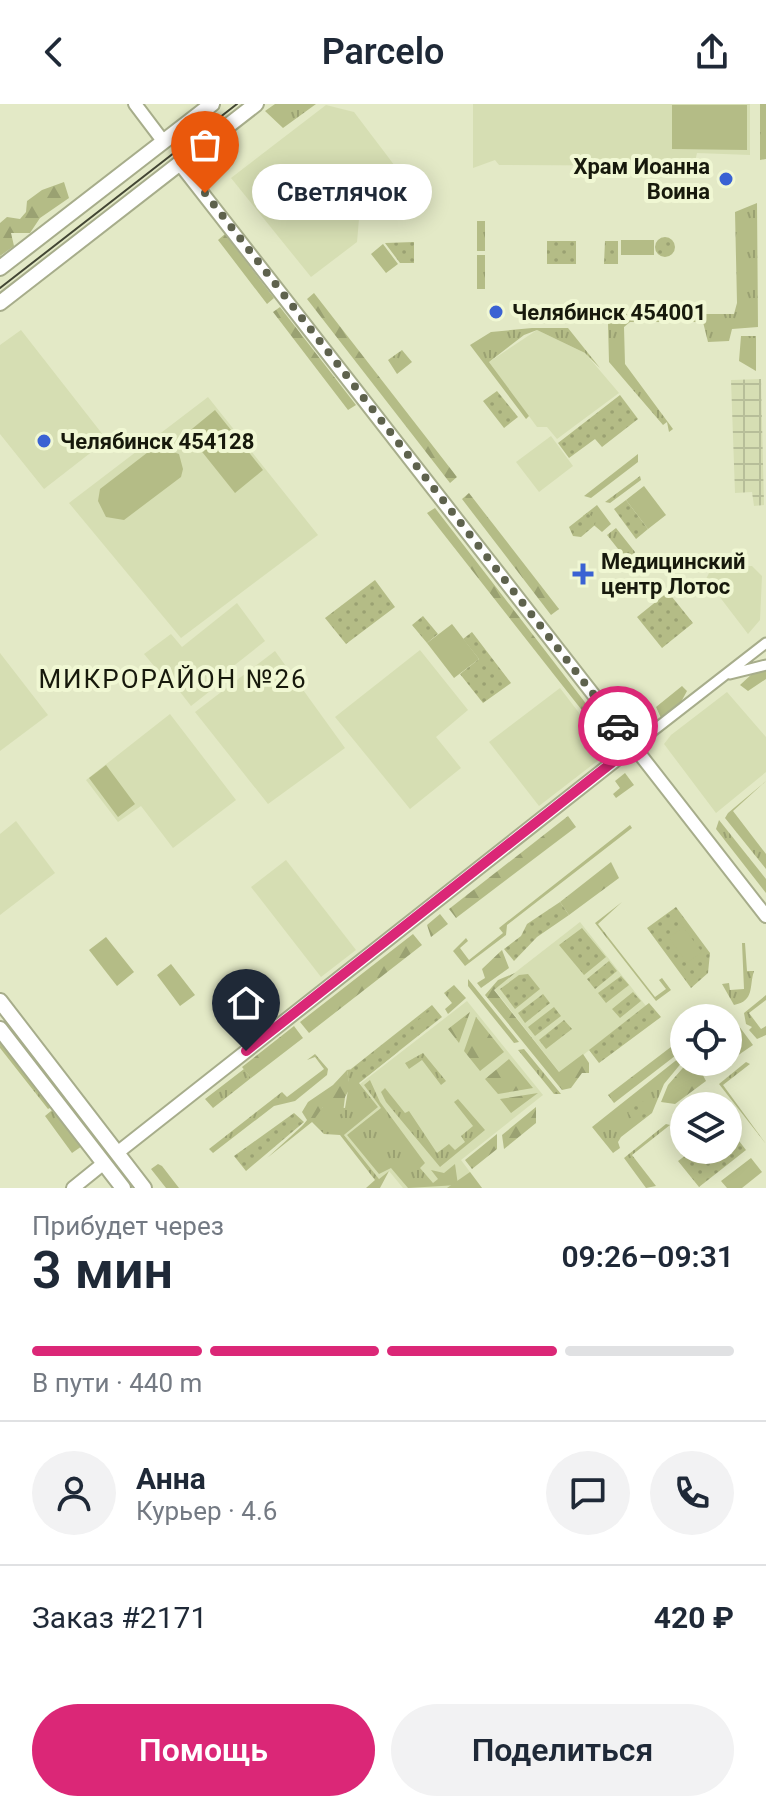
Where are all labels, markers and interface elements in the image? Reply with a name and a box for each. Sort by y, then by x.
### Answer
icon: back [32,30,76,74]
icon: share [690,30,734,74]
text: Parcelo [322,31,444,73]
pin [171,111,239,193]
icon: bag [183,123,227,167]
place label: Храм Иоанна Воина [573,154,710,204]
callout: Светлячок [253,165,433,221]
marker: Храм Иоанна Воина [717,170,735,188]
text: Светлячок [277,177,407,207]
place label: Челябинск 454001 [512,300,706,325]
marker: Челябинск 454001 [487,303,505,321]
place label: Челябинск 454128 [60,429,254,454]
marker: Челябинск 454128 [35,432,53,450]
place label: Медицинский центр Лотос [601,549,745,599]
marker: Медицинский центр Лотос [572,563,594,585]
district label: МИКРОРАЙОН №26 [38,664,308,694]
courier [578,686,658,766]
icon: car [596,704,640,748]
pin [212,969,280,1051]
icon: home [224,981,268,1025]
map controls [670,1004,742,1164]
button: locate [670,1004,742,1076]
button: layers [670,1092,742,1164]
text: Прибудет через [32,1211,224,1241]
text: 09:26–09:31 [561,1239,734,1274]
text: 3 мин [32,1240,173,1301]
text: В пути · 440 m [32,1368,202,1398]
button: person [32,1451,116,1535]
button: chat [546,1451,630,1535]
button: phone [650,1451,734,1535]
text: Анна [136,1461,206,1496]
text: Курьер · 4.6 [136,1496,277,1526]
text: Заказ #2171 [32,1600,207,1635]
text: 420 ₽ [654,1600,734,1635]
button: Помощь [32,1704,375,1796]
button: Поделиться [391,1704,734,1796]

